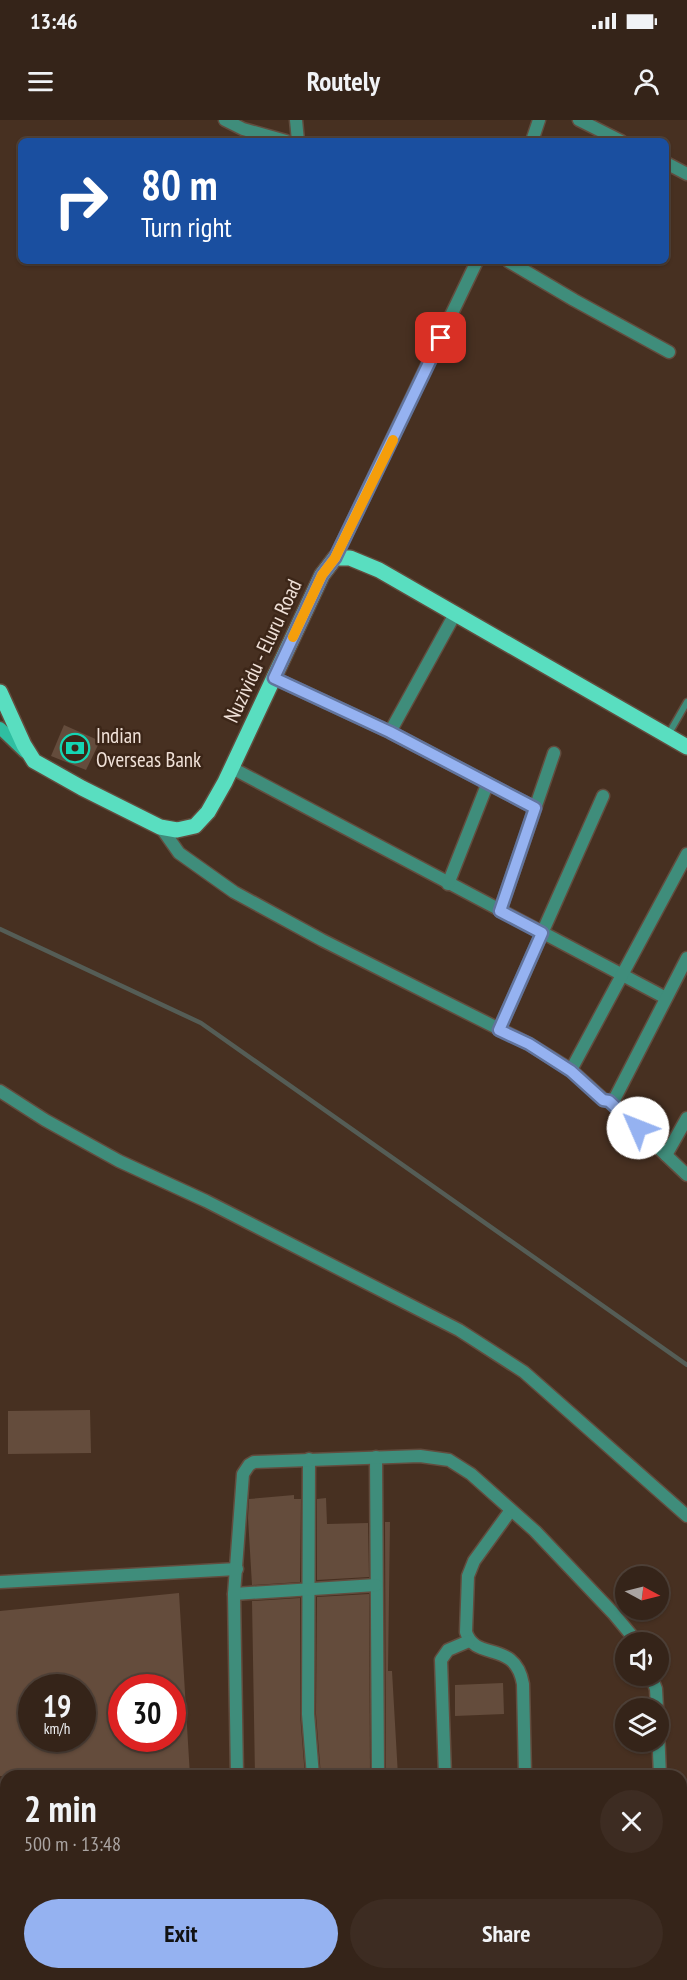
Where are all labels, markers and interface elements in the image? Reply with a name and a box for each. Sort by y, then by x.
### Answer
text: 13:46 [30,7,78,35]
text: Routely [307,64,380,98]
icon: menu [24,65,57,98]
icon: person [630,65,663,98]
text: 80 m [141,157,218,212]
icon: right [42,162,120,240]
text: Turn right [141,210,232,244]
pin [415,312,466,363]
icon: arrive [424,321,457,354]
street label: Nuzividu - Eluru Road [218,575,308,727]
place label: Indian Overseas Bank [96,722,201,773]
bank icon: Indian Overseas Bank [59,732,91,764]
position arrow [606,1096,670,1160]
north arrow [615,1566,669,1620]
map controls [615,1566,669,1752]
button: sound [615,1632,669,1686]
speed limit sign: 30 [108,1674,186,1752]
text: 19 [43,1686,71,1725]
button: layers [615,1698,669,1752]
text: km/h [44,1719,70,1738]
text: 2 min [24,1785,97,1832]
button: close [600,1790,663,1853]
text: 500 m · 13:48 [24,1831,121,1857]
button: Exit [24,1899,338,1968]
button: Share [350,1899,663,1968]

